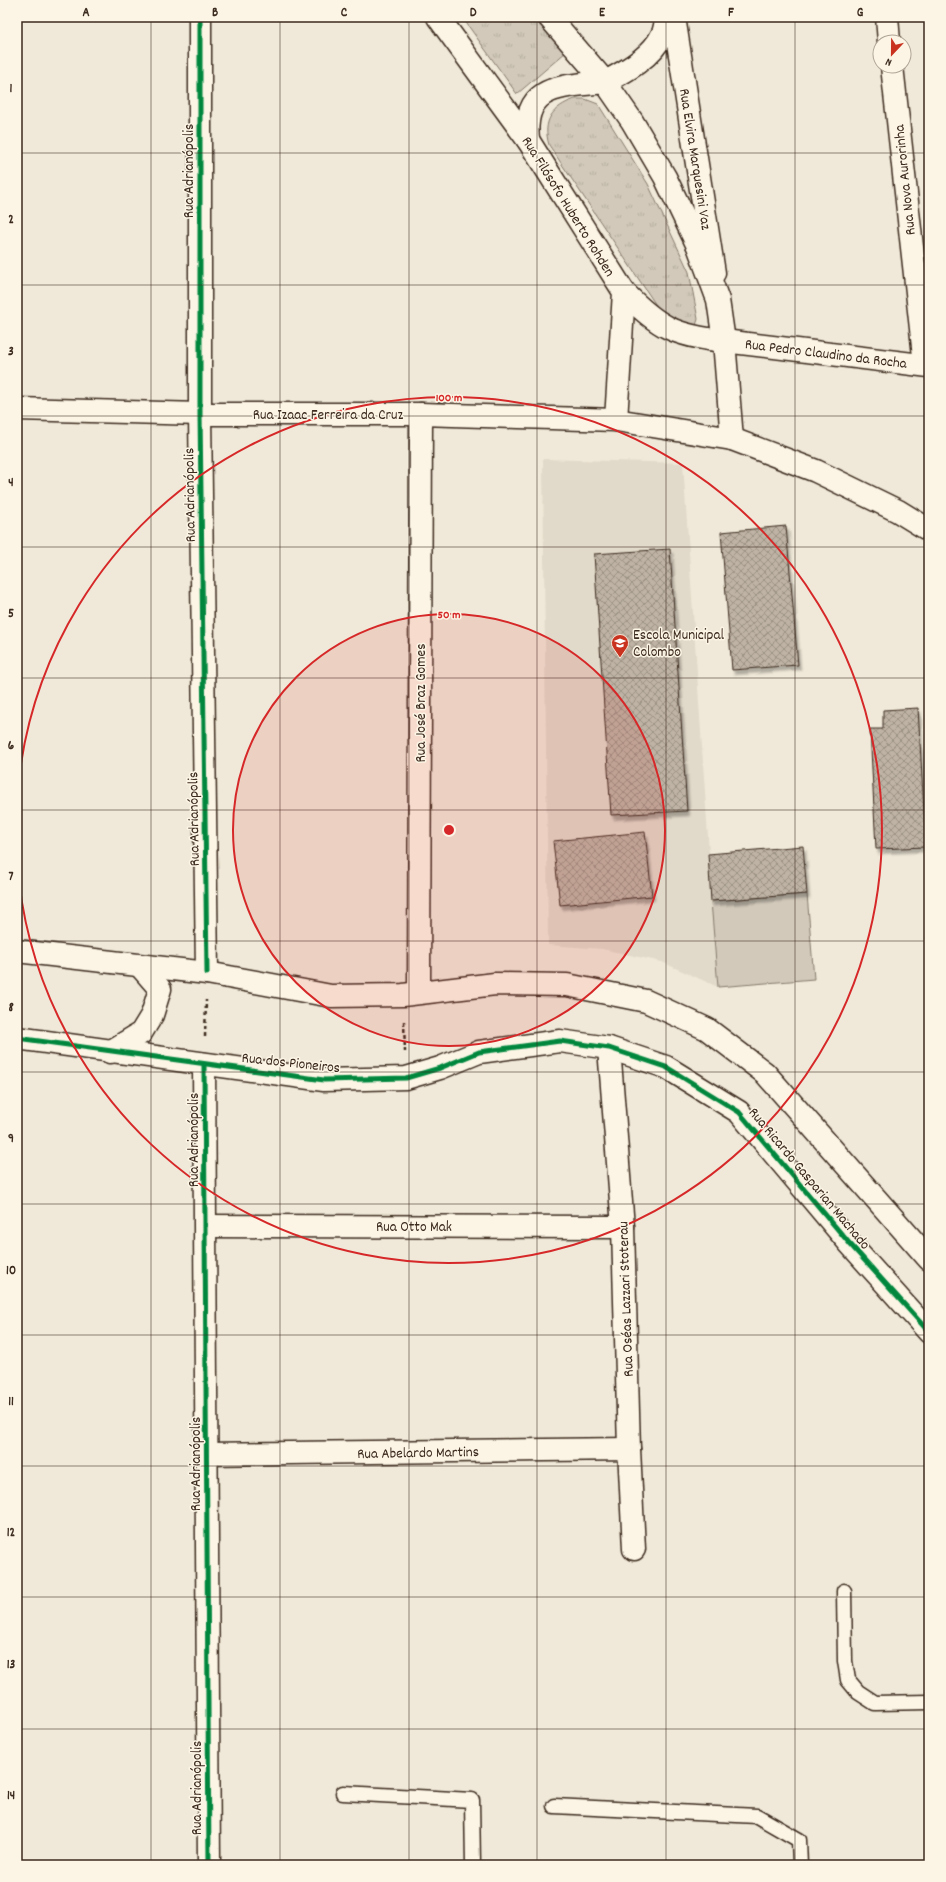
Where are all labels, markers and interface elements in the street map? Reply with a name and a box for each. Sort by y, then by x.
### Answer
text: A [82,4,90,23]
text: B [212,4,218,23]
text: C [341,4,348,23]
text: D [470,4,477,23]
text: E [599,4,606,23]
text: F [728,4,734,23]
text: G [857,4,864,23]
north arrow [872,34,912,74]
text: N [883,53,895,70]
text: 1 [10,80,13,99]
street label: Rua Elvira Marquesini Vaz [672,87,716,232]
street label: Rua Nova Aurorinha [889,122,923,236]
street label: Rua Adrianópolis [179,124,201,218]
street label: Rua Filósofo Huberto Rohden [515,132,620,282]
text: 2 [8,211,14,230]
street label: Rua Pedro Claudino da Rocha [743,334,909,376]
text: 3 [8,343,14,362]
text: 100 m [436,390,462,407]
street label: Rua Izaac Ferreira da Cruz [253,405,404,427]
street label: Rua Adrianópolis [179,447,203,542]
text: 4 [8,474,14,493]
text: 5 [8,605,14,624]
text: 50 m [437,607,461,624]
place label: Escola Municipal Colombo [633,625,725,664]
school or university icon: Escola Municipal Colombo [610,633,630,658]
street label: Rua José Braz Gomes [411,644,433,762]
text: 6 [8,737,15,756]
street label: Rua Adrianópolis [183,771,207,866]
centre of rings [442,823,456,837]
text: 7 [9,868,14,887]
text: 8 [8,999,14,1018]
street label: Rua dos Pioneiros [241,1048,341,1080]
street label: Rua Adrianópolis [184,1093,206,1187]
street label: Rua Ricardo Gasparian Machado [742,1103,875,1256]
text: 9 [8,1130,14,1149]
street label: Rua Otto Mak [376,1217,452,1239]
street label: Rua Oséas Lazzari Stoterau [613,1221,641,1377]
text: 10 [6,1262,16,1281]
text: 11 [8,1393,14,1412]
street label: Rua Adrianópolis [186,1417,208,1511]
street label: Rua Abelardo Martins [357,1442,479,1466]
text: 12 [7,1524,16,1543]
text: 13 [7,1656,16,1675]
street label: Rua Adrianópolis [187,1741,209,1835]
text: 14 [7,1787,15,1806]

